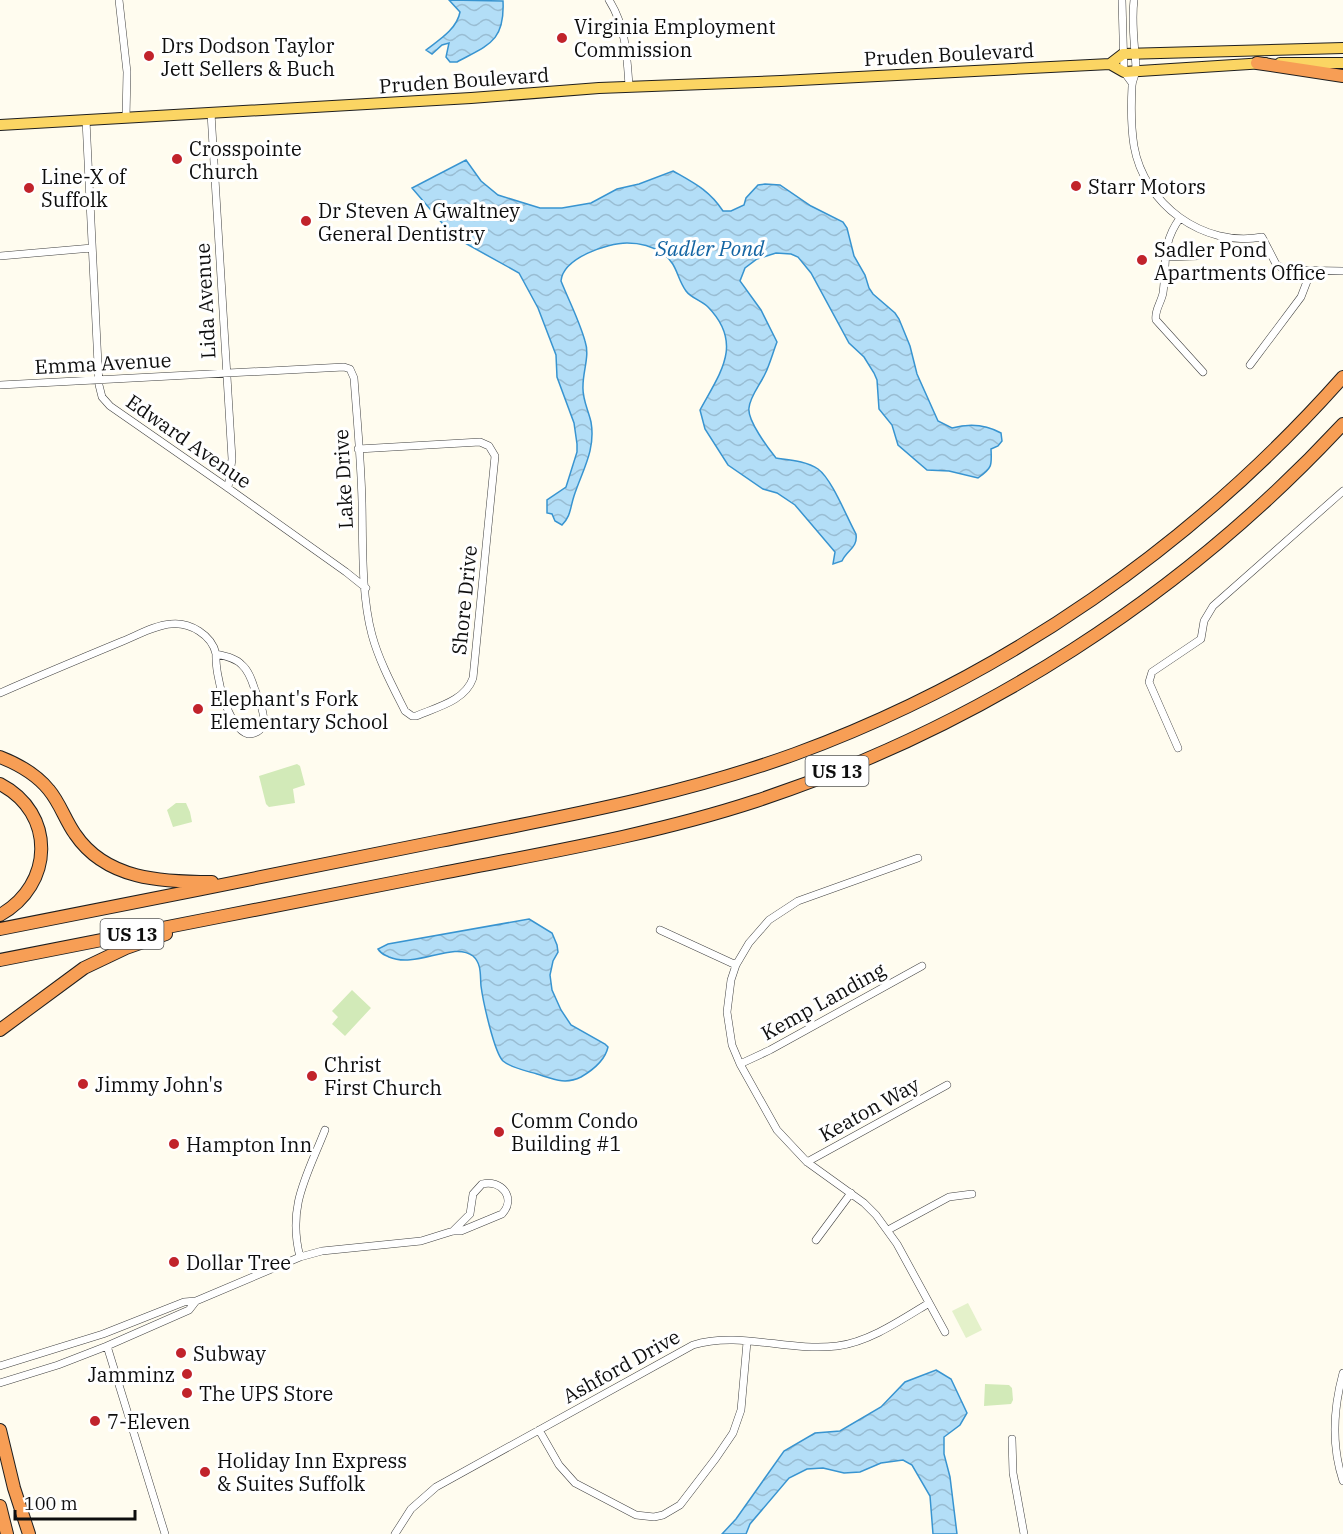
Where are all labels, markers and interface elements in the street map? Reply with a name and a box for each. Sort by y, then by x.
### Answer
place label: Virginia Employment Commission [574,13,775,63]
marker: Virginia Employment Commission [555,31,569,45]
place label: Drs Dodson Taylor Jett Sellers & Buch [161,32,335,82]
street label: Pruden Boulevard [863,36,1035,72]
marker: Drs Dodson Taylor Jett Sellers & Buch [142,49,156,63]
street label: Pruden Boulevard [378,61,550,99]
place label: Crosspointe Church [189,135,302,185]
marker: Crosspointe Church [170,152,184,166]
place label: Line-X of Suffolk [41,163,127,213]
place label: Starr Motors [1088,173,1206,200]
marker: Starr Motors [1069,179,1083,193]
marker: Line-X of Suffolk [22,181,36,195]
place label: Dr Steven A Gwaltney General Dentistry [318,197,520,247]
marker: Dr Steven A Gwaltney General Dentistry [299,214,313,228]
water label: Sadler Pond [654,234,765,262]
place label: Sadler Pond Apartments Office [1154,236,1326,286]
street label: Lida Avenue [188,242,222,360]
marker: Sadler Pond Apartments Office [1135,253,1149,267]
street label: Emma Avenue [34,346,172,380]
street label: Edward Avenue [121,388,257,494]
street label: Lake Drive [327,428,359,530]
street label: Shore Drive [445,544,483,656]
place label: Elephant's Fork Elementary School [210,685,388,735]
marker: Elephant's Fork Elementary School [191,702,205,716]
road number: US 13 [806,756,868,786]
road number: US 13 [100,919,164,949]
street label: Kemp Landing [756,956,890,1046]
place label: Christ First Church [324,1051,442,1101]
marker: Christ First Church [305,1069,319,1083]
street label: Keaton Way [814,1070,924,1148]
place label: Jimmy John's [95,1071,223,1098]
marker: Jimmy John's [76,1077,90,1091]
place label: Comm Condo Building #1 [511,1107,638,1157]
marker: Comm Condo Building #1 [492,1125,506,1139]
place label: Hampton Inn [186,1131,312,1158]
marker: Hampton Inn [167,1137,181,1151]
place label: Dollar Tree [186,1249,291,1276]
marker: Dollar Tree [167,1255,181,1269]
street label: Ashford Drive [558,1323,684,1409]
place label: Subway [193,1340,266,1367]
marker: Subway [174,1346,188,1360]
place label: Jamminz [88,1361,175,1388]
marker: Jamminz [180,1367,194,1381]
place label: The UPS Store [199,1380,333,1407]
marker: The UPS Store [180,1386,194,1400]
place label: 7-Eleven [107,1408,191,1435]
marker: 7-Eleven [88,1414,102,1428]
place label: Holiday Inn Express & Suites Suffolk [217,1447,407,1497]
marker: Holiday Inn Express & Suites Suffolk [198,1465,212,1479]
scale bar [15,1483,135,1521]
text: 100 m [24,1492,78,1515]

